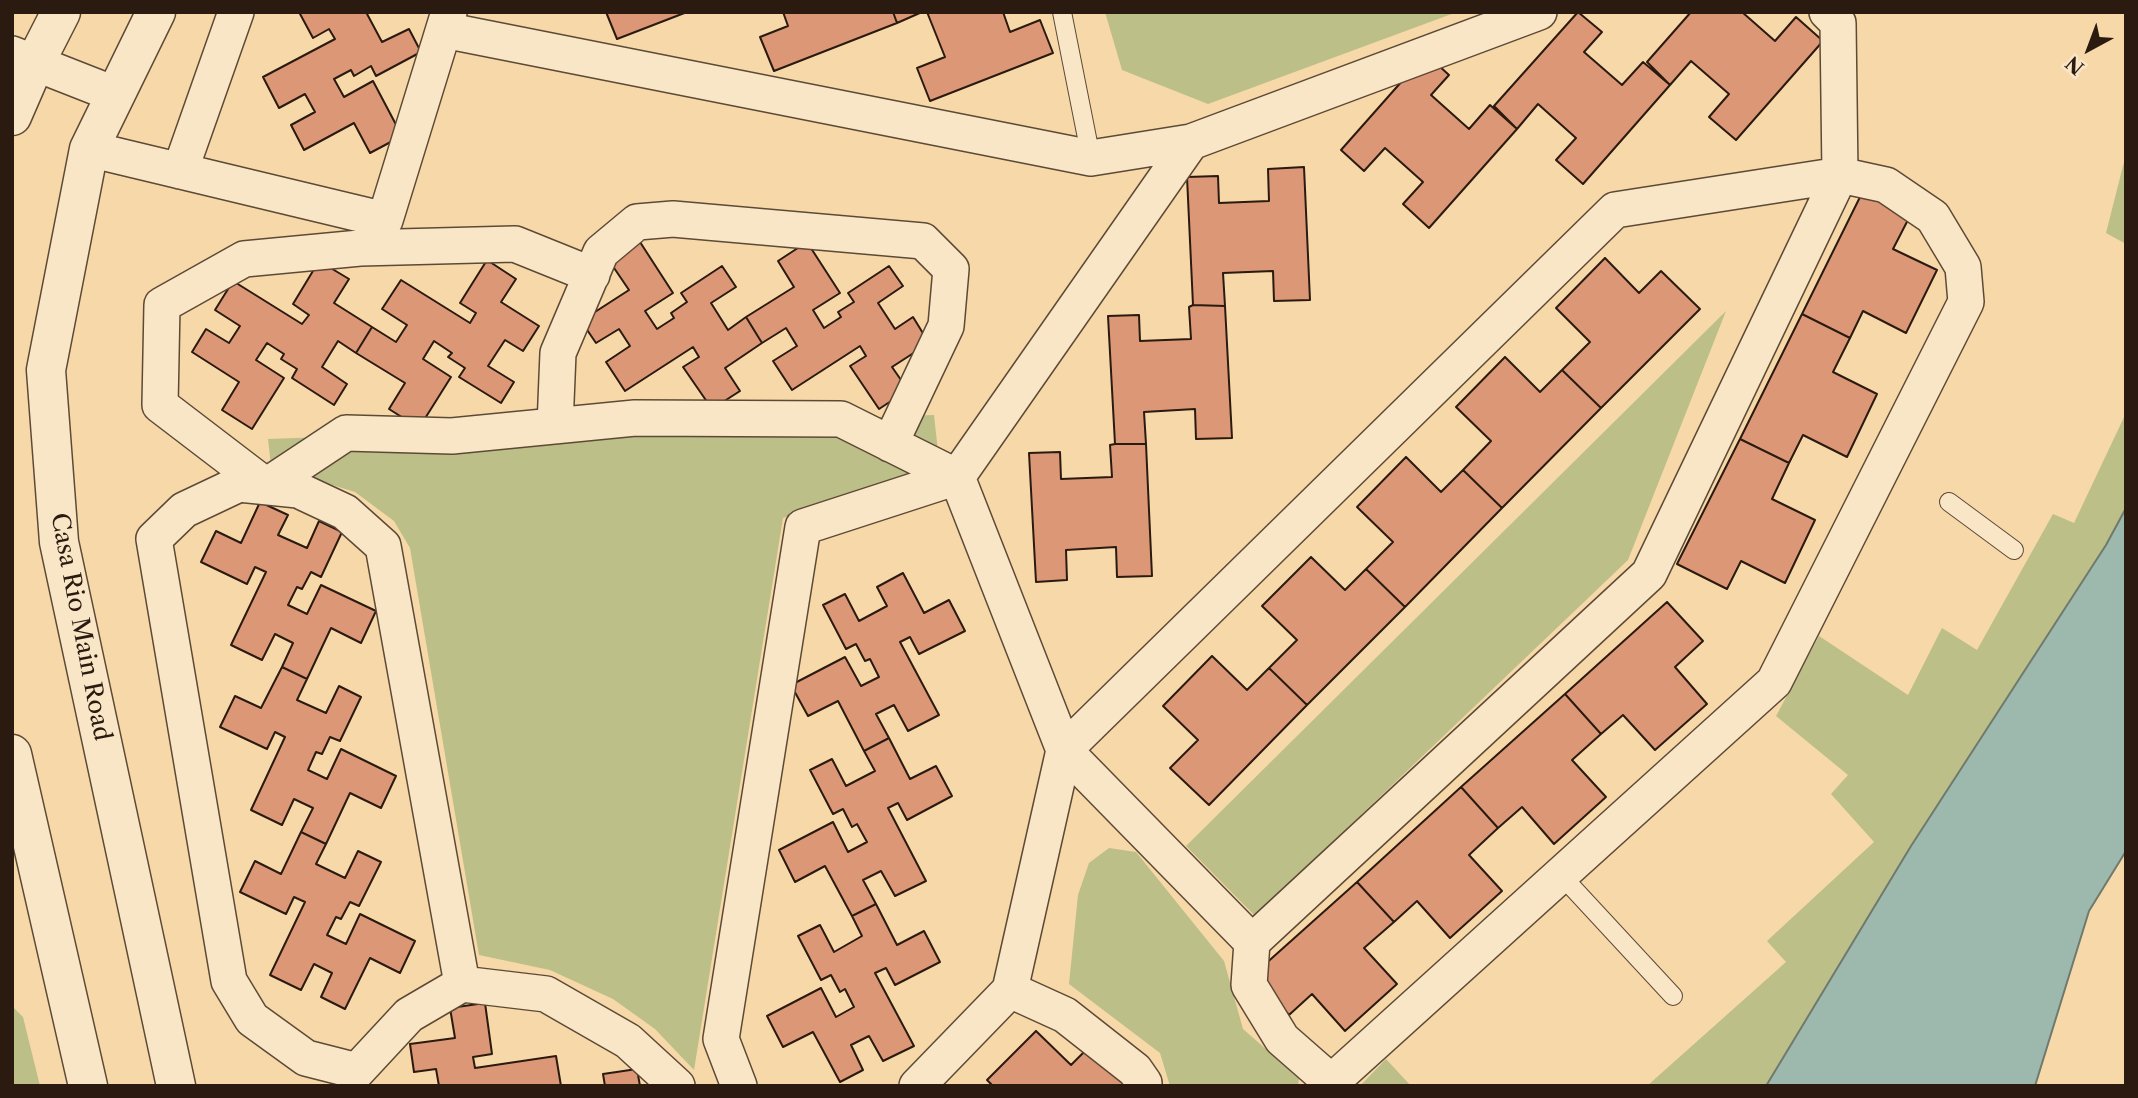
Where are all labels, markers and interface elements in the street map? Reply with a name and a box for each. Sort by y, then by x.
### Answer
north arrow [2054,14,2124,84]
text: N [2061,51,2089,79]
street label: Casa Rio Main Road [44,511,116,743]

